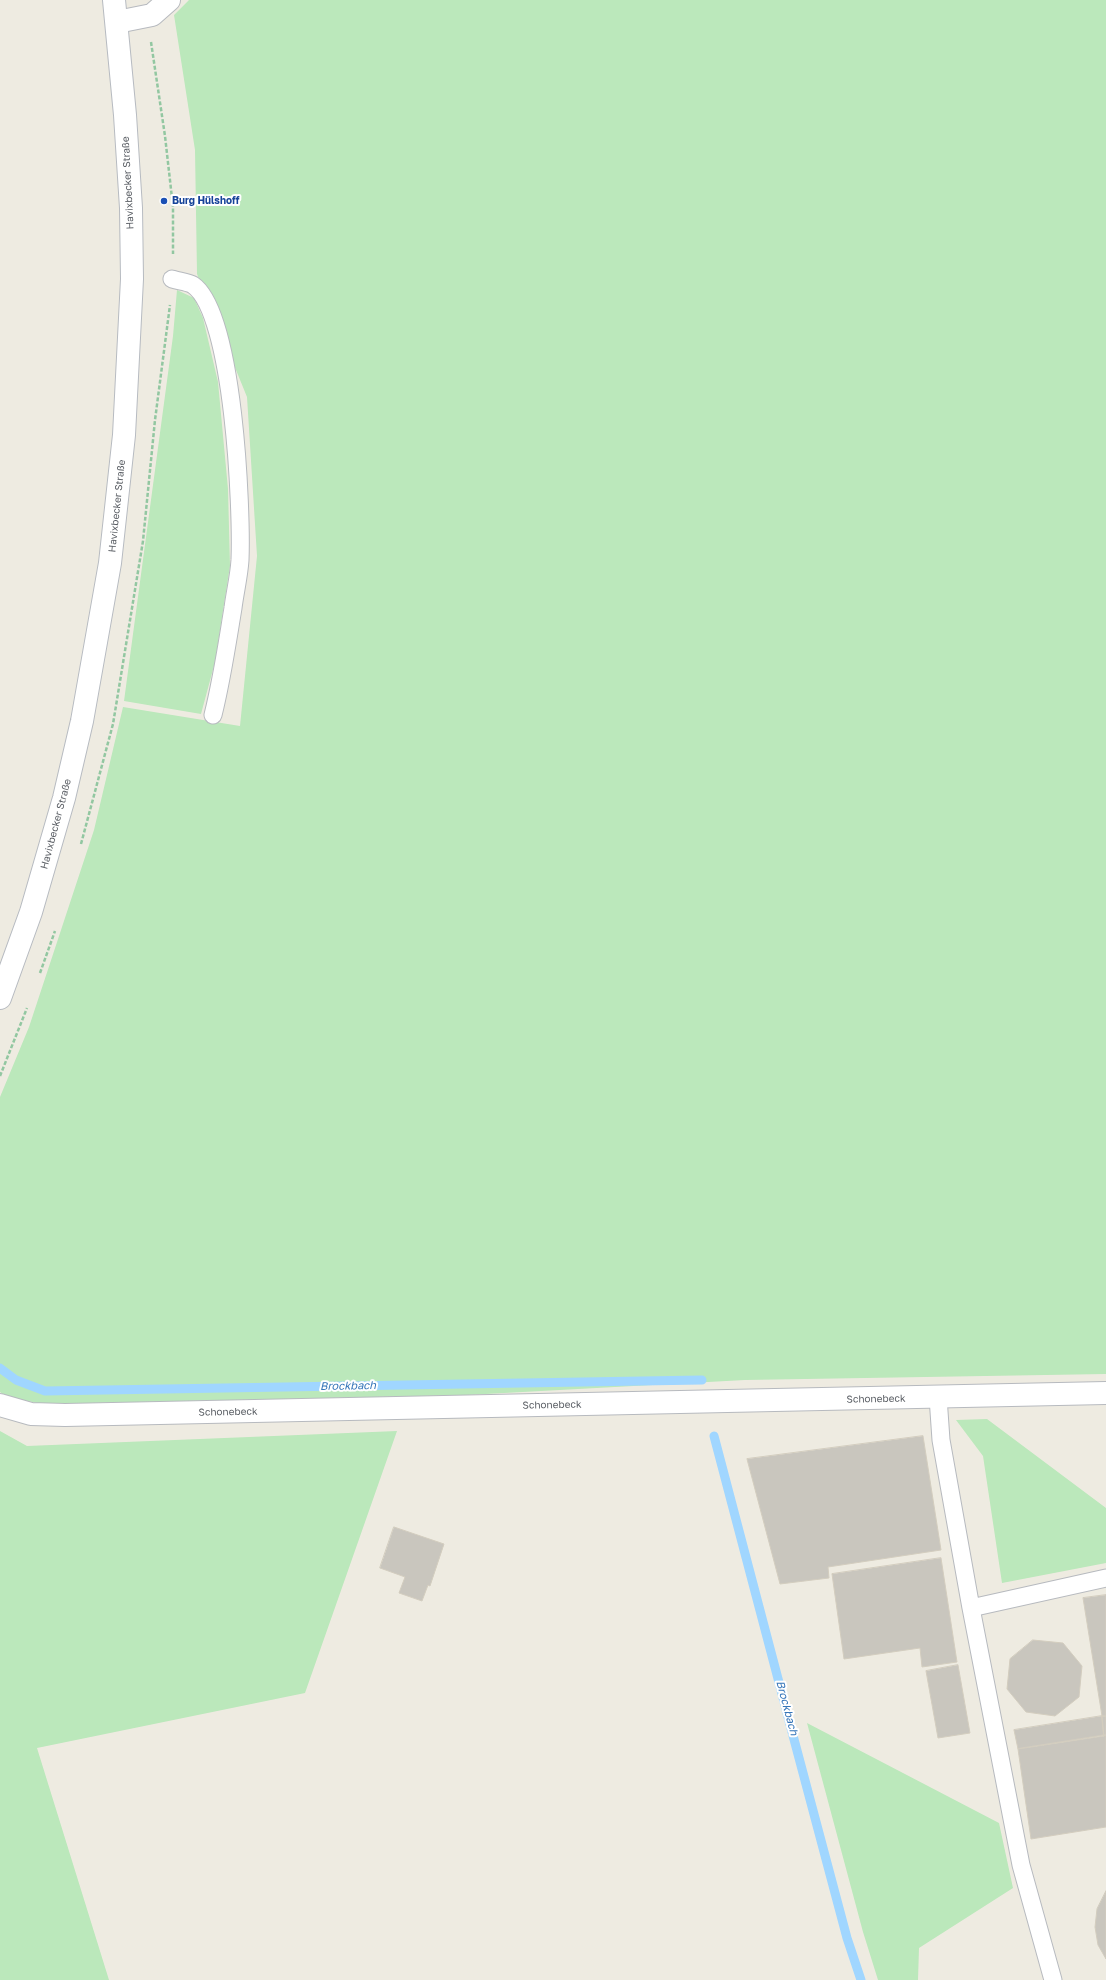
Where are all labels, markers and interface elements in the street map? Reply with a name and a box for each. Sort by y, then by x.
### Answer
street label: Havixbecker Straße [120,136,136,230]
place label: Burg Hülshoff [172,195,239,207]
marker: Burg Hülshoff [159,196,169,206]
street label: Havixbecker Straße [106,459,128,553]
street label: Havixbecker Straße [38,777,74,871]
water label: Brockbach [320,1379,376,1393]
street label: Schonebeck [846,1392,906,1406]
street label: Schonebeck [522,1398,582,1412]
street label: Schonebeck [198,1405,258,1419]
water label: Brockbach [773,1679,801,1737]

